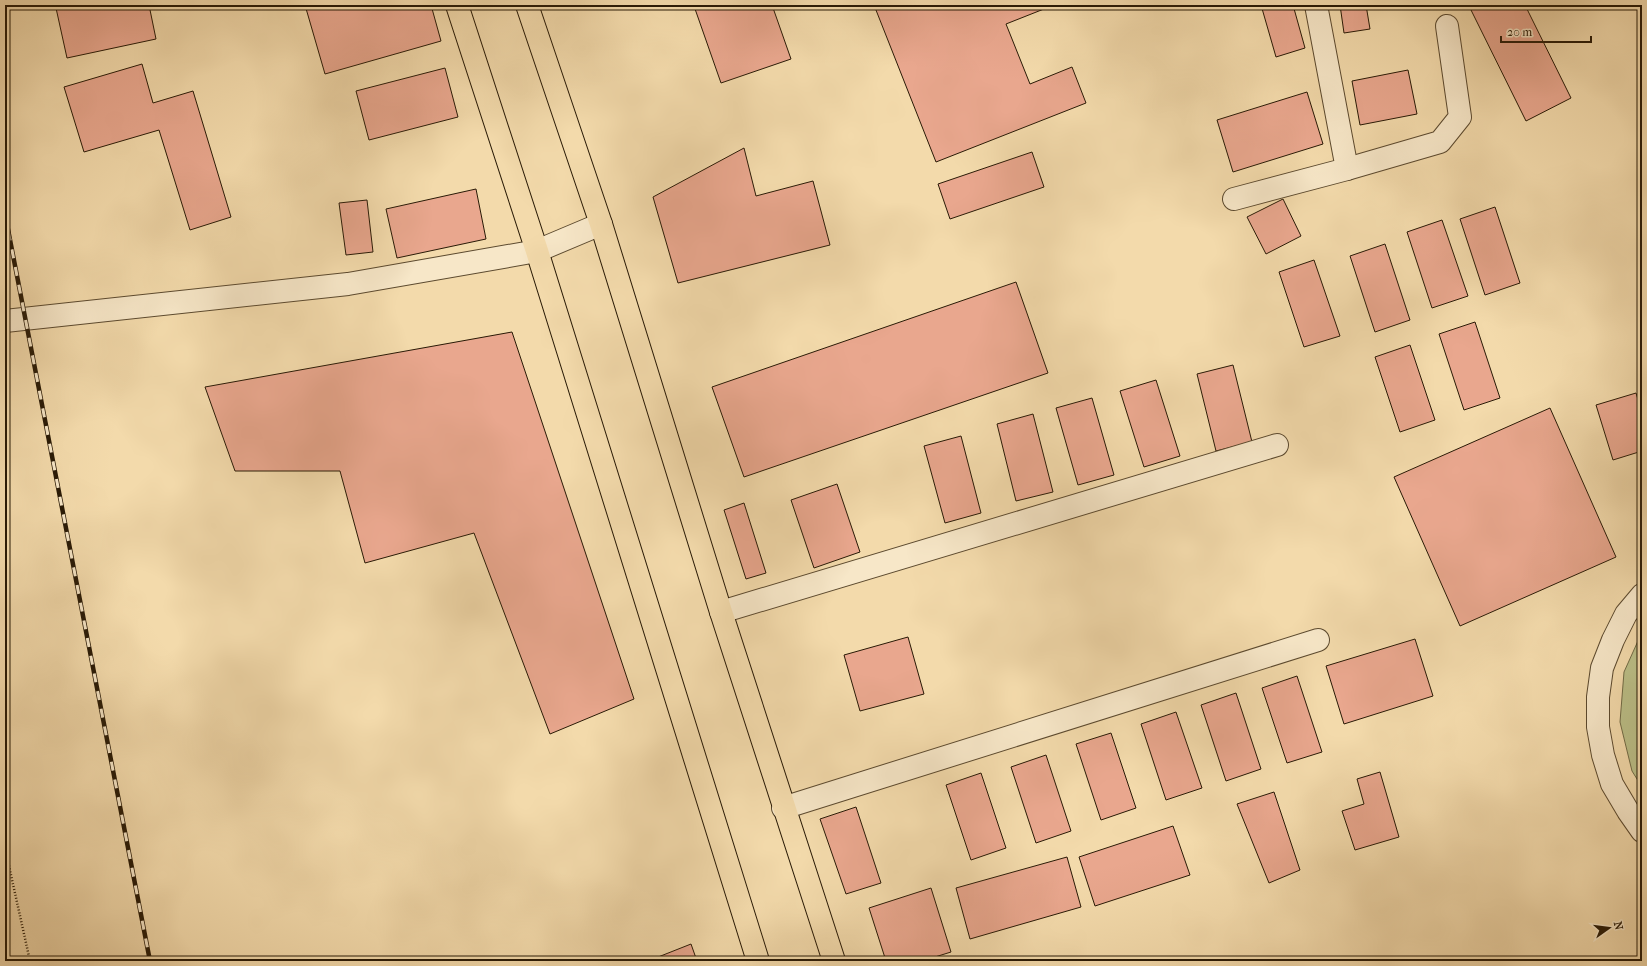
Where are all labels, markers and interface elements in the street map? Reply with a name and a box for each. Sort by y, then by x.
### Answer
scale bar [1501,18,1591,44]
text: 20 m [1507,25,1532,39]
north arrow [1589,908,1629,948]
text: N [1611,920,1626,932]

